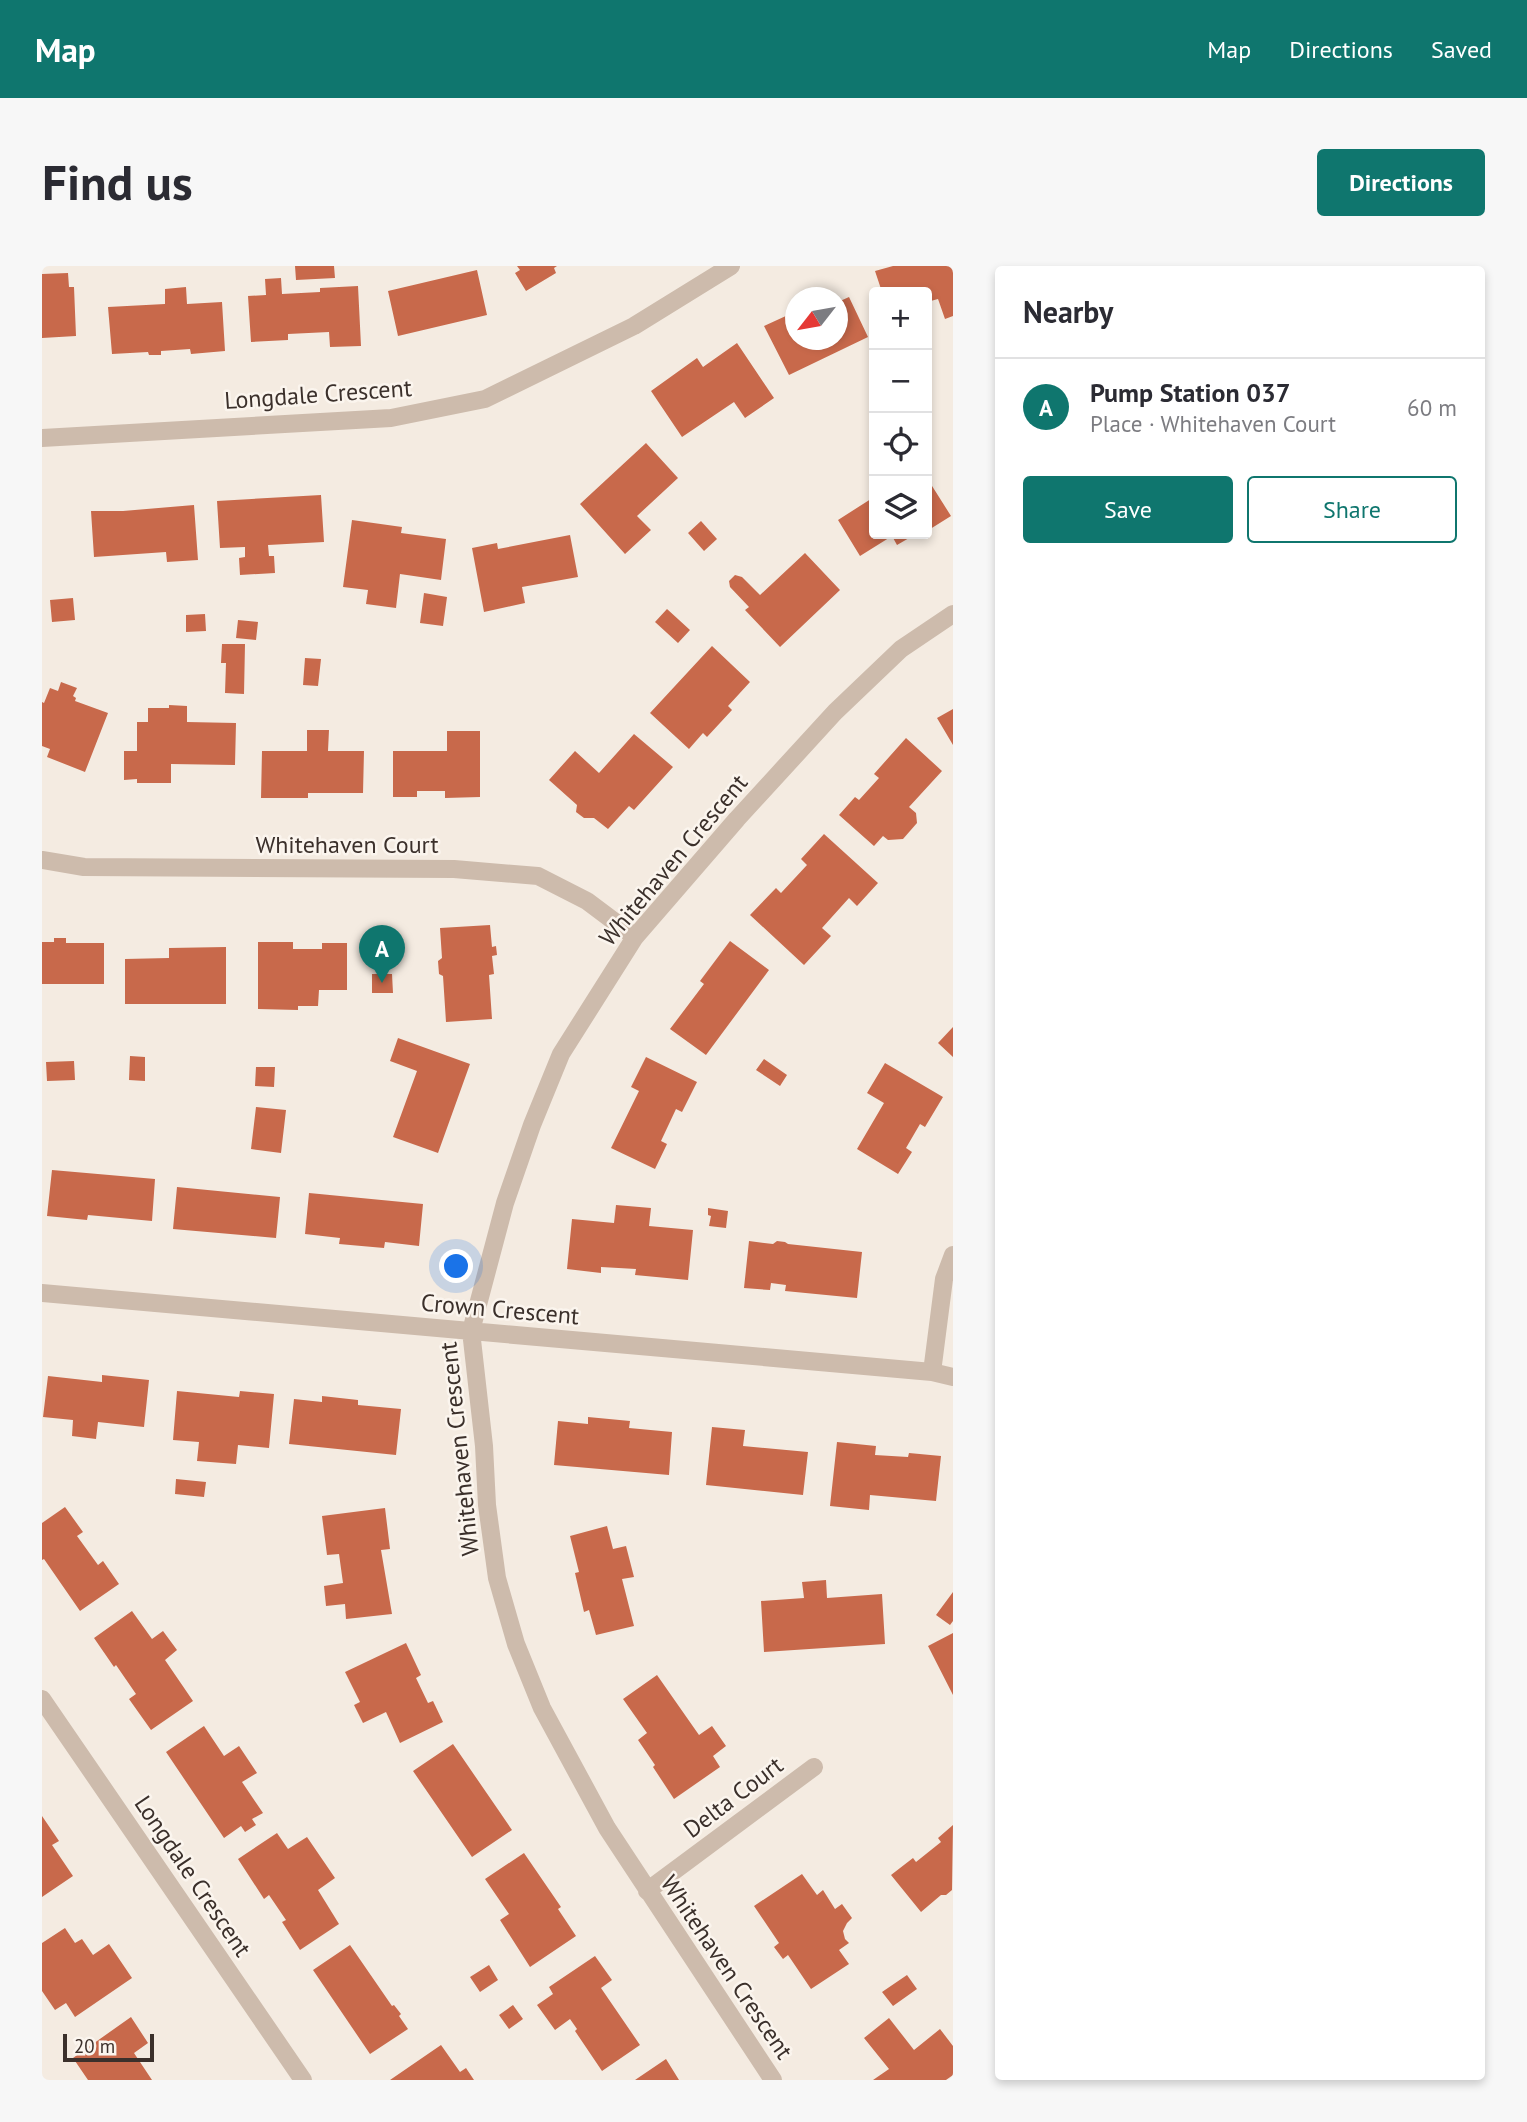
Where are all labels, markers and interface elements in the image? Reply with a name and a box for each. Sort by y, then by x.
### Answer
text: Map [35,28,96,71]
text: Map [1207,34,1251,65]
text: Directions [1289,34,1393,65]
text: Saved [1431,34,1492,65]
button: Directions [1317,149,1485,216]
text: Find us [42,150,193,214]
north arrow [785,287,848,350]
map controls [869,287,932,539]
button: + [869,287,932,350]
text: Nearby [1023,292,1113,331]
button: − [869,350,932,413]
street label: Longdale Crescent [223,372,413,416]
text: Pump Station 037 [1090,376,1290,409]
text: A [1039,393,1053,422]
text: 60 m [1407,393,1457,422]
text: Place · Whitehaven Court [1090,409,1336,438]
button: locate [869,413,932,476]
button: layers [869,476,932,539]
button: Save [1023,476,1233,543]
button: Share [1247,476,1457,543]
street label: Whitehaven Crescent [592,768,754,952]
street label: Whitehaven Court [255,829,439,860]
pin: A [359,925,405,983]
your location [439,1249,473,1283]
street label: Crown Crescent [420,1287,580,1331]
street label: Whitehaven Crescent [432,1340,486,1558]
street label: Delta Court [677,1749,789,1845]
street label: Longdale Crescent [128,1789,258,1963]
street label: Whitehaven Crescent [654,1869,800,2065]
scale bar [63,2031,154,2063]
text: 20 m [74,2034,115,2058]

